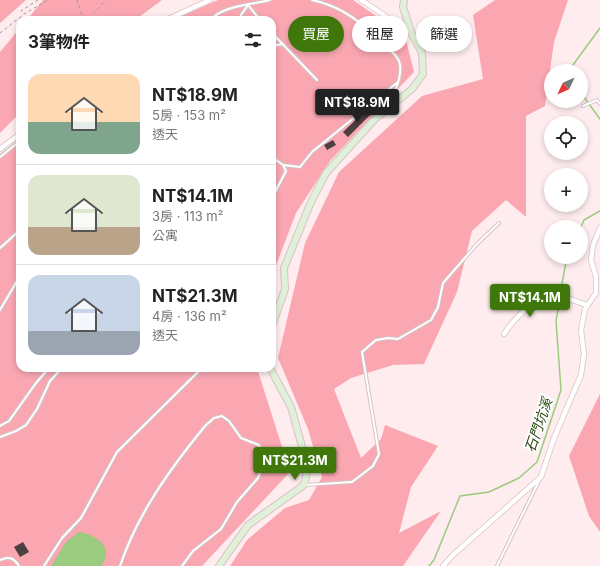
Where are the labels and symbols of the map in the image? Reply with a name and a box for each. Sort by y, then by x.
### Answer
north arrow [544,64,588,108]
pin: NT$18.9M [316,89,398,123]
pin: NT$14.1M [489,284,571,318]
water label: 石門坑溪 [521,394,556,454]
pin: NT$21.3M [254,447,336,481]

